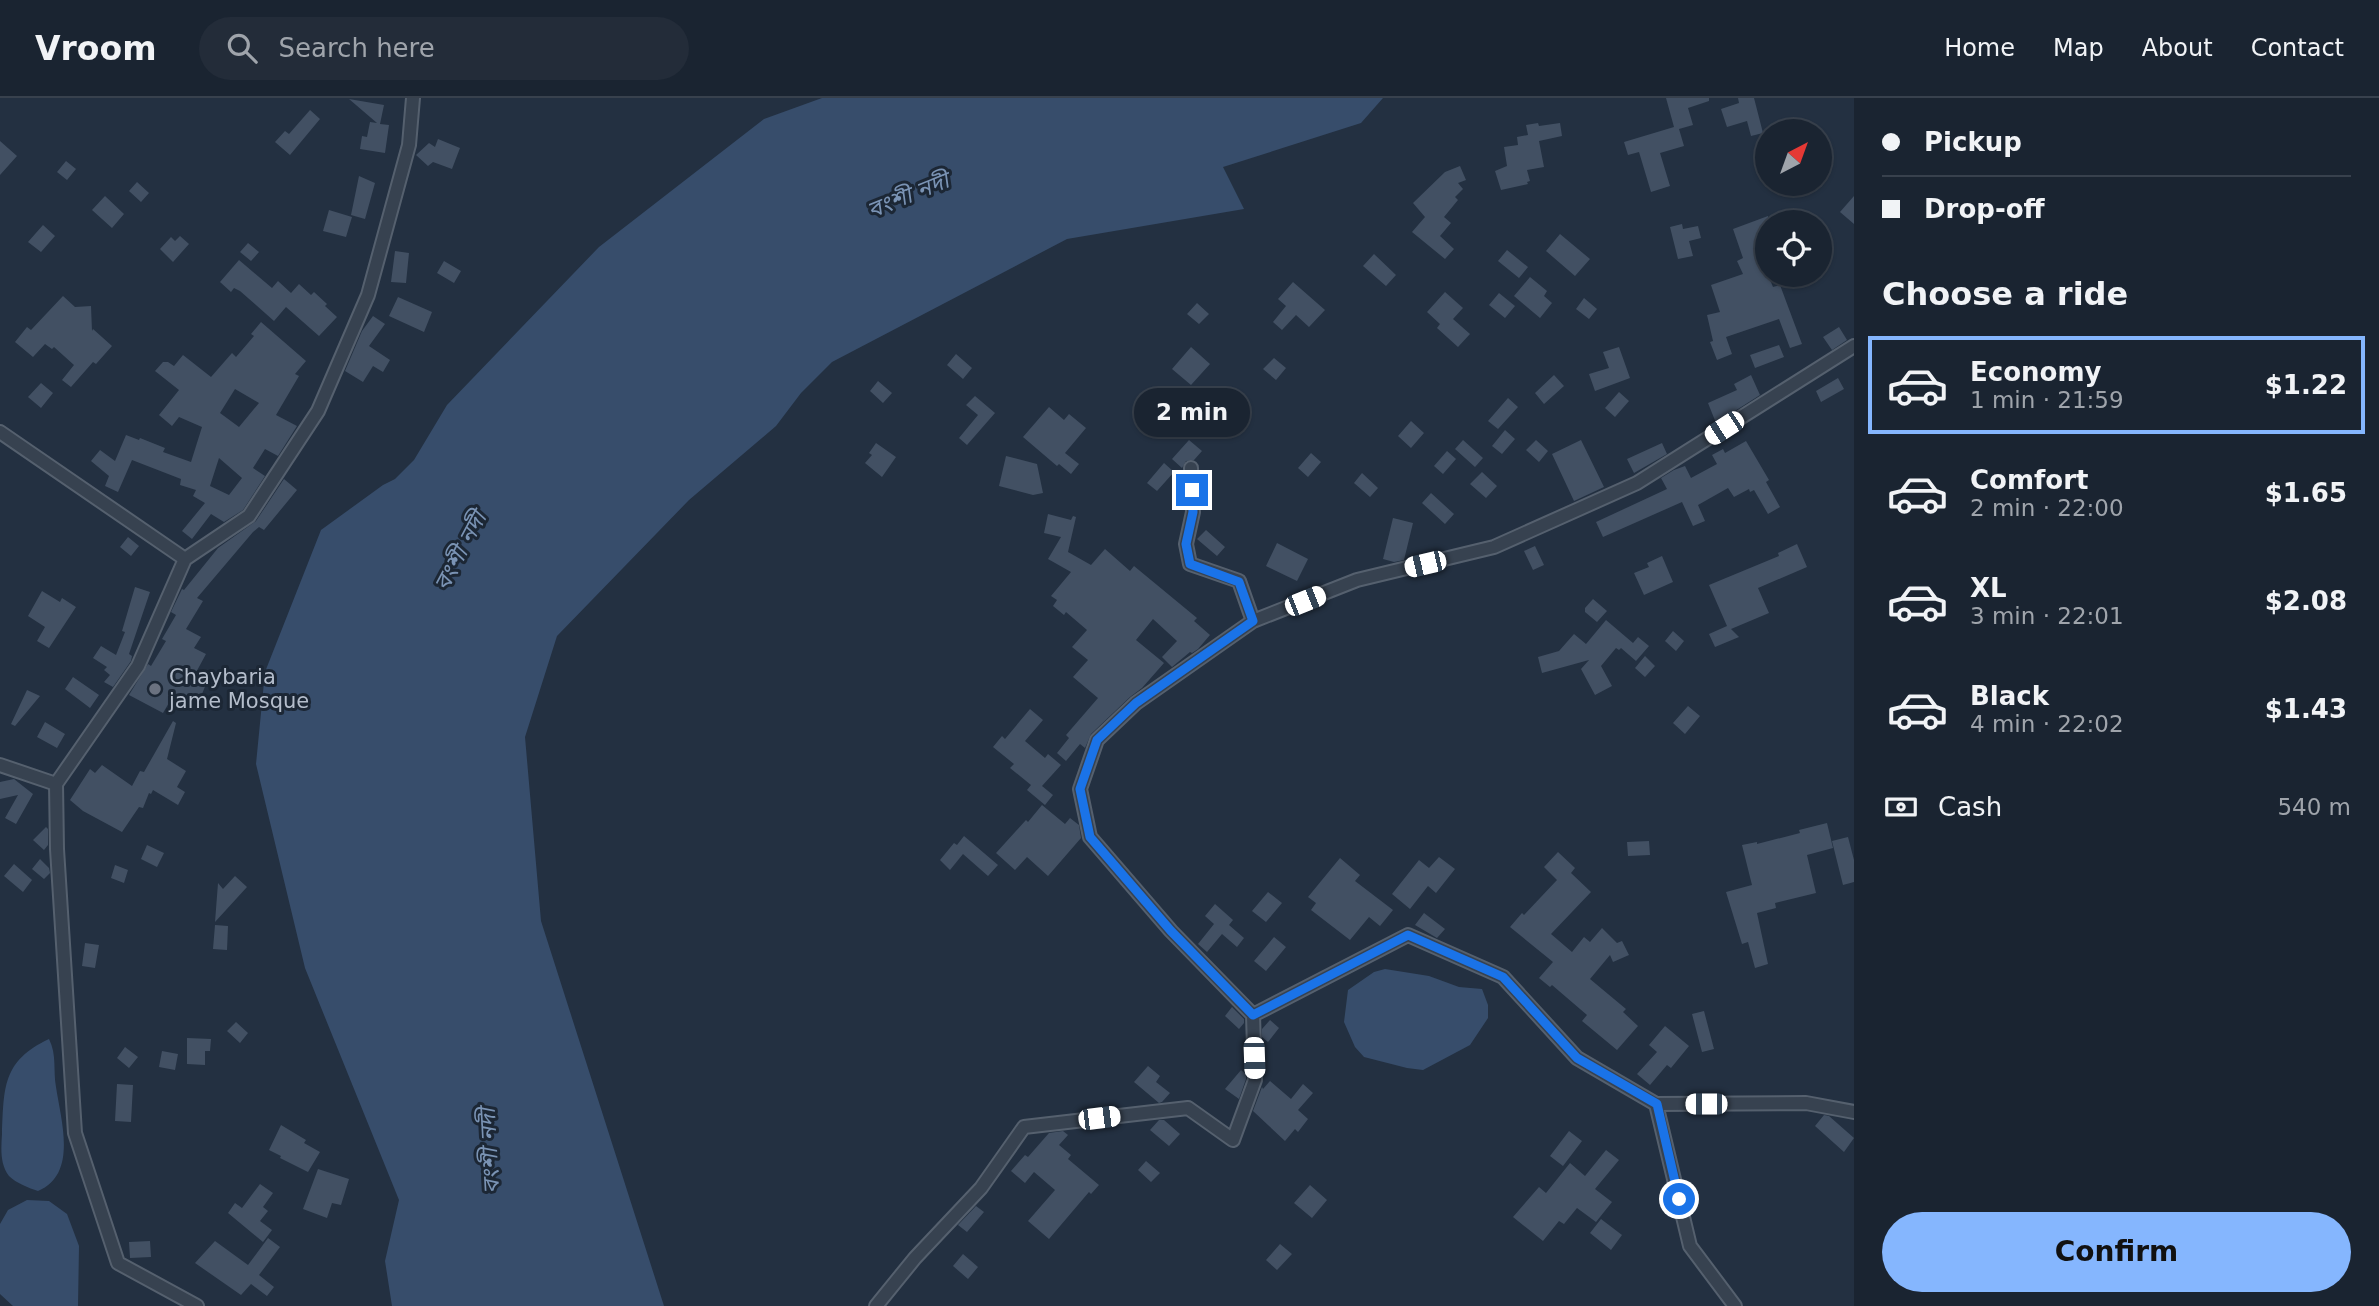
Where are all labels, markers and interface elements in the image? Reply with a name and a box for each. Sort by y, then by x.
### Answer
search box [199,17,689,80]
text: Vroom [35,29,157,68]
icon: search [223,29,261,67]
text: Search here [279,33,435,63]
text: Home [1944,34,2015,62]
text: Map [2053,34,2104,62]
text: About [2142,34,2213,62]
text: Contact [2251,34,2344,62]
north arrow [1755,119,1832,196]
map controls [1755,119,1832,287]
text: Pickup [1924,127,2022,157]
water label: বংশী নদী [863,165,956,223]
text: Drop-off [1924,194,2045,224]
button: locate [1755,210,1832,287]
text: Choose a ride [1882,275,2128,313]
icon: car [1886,354,1949,417]
text: Economy [1970,357,2101,387]
text: $1.22 [2265,370,2347,400]
text: 1 min · 21:59 [1970,387,2124,413]
callout: 2 min [1134,388,1250,438]
text: 2 min [1156,399,1228,425]
car [1701,408,1748,448]
icon: car [1886,462,1949,525]
text: Comfort [1970,465,2088,495]
route end [1176,474,1208,506]
text: $1.65 [2265,478,2347,508]
text: 2 min · 22:00 [1970,495,2124,521]
water label: বংশী নদী [428,504,493,595]
car [1403,549,1448,579]
icon: car [1886,570,1949,633]
text: XL [1970,573,2007,603]
car [1282,583,1329,619]
text: $2.08 [2265,586,2347,616]
text: 3 min · 22:01 [1970,603,2124,629]
place label: Chaybaria jame Mosque [168,665,309,713]
icon: car [1886,678,1949,741]
marker: Chaybaria jame Mosque [147,681,163,697]
text: Black [1970,681,2049,711]
text: $1.43 [2265,694,2347,724]
text: 4 min · 22:02 [1970,711,2124,737]
icon: cash [1882,788,1920,826]
text: Cash [1938,792,2002,822]
text: 540 m [2277,794,2351,820]
car [1243,1037,1266,1079]
car [1686,1094,1728,1115]
water label: বংশী নদী [474,1104,504,1194]
car [1077,1105,1122,1131]
route start [1663,1183,1695,1215]
button: Confirm [1882,1212,2351,1292]

